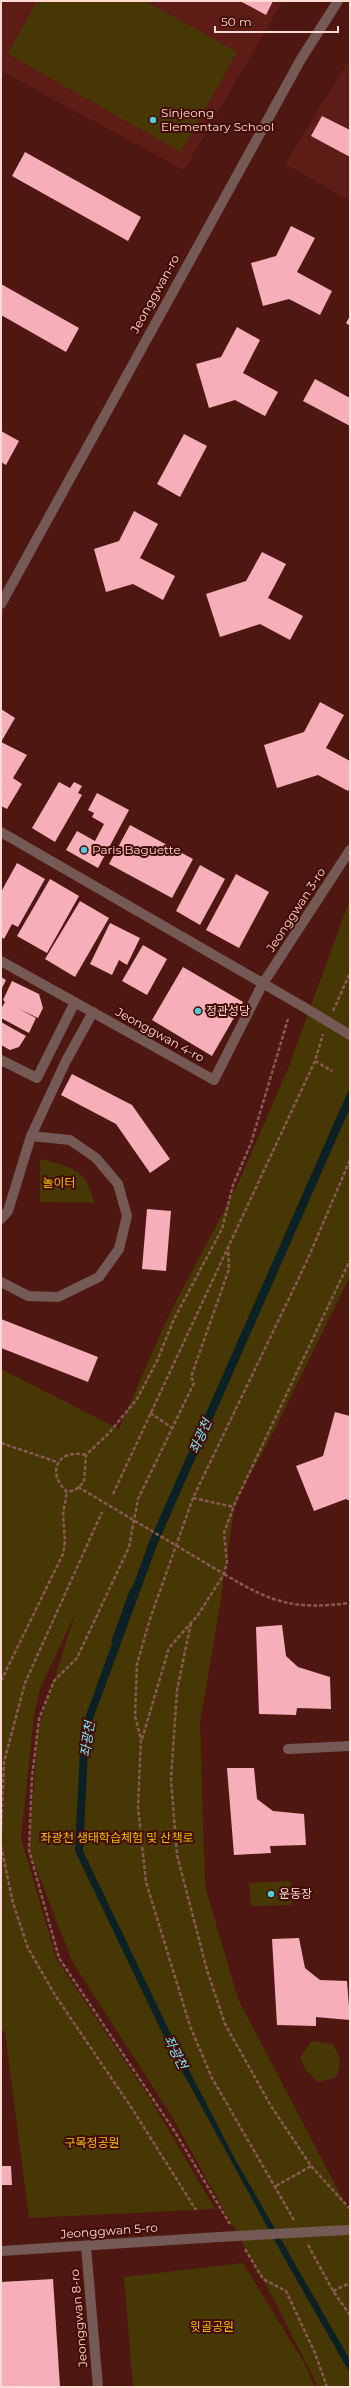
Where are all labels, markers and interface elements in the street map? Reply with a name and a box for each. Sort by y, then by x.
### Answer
scale bar [215,8,338,34]
text: 50 m [221,14,252,29]
place label: Sinjeong Elementary School [161,105,274,134]
marker: Sinjeong Elementary School [148,115,158,125]
street label: Jeonggwan-ro [126,252,182,337]
place label: Paris Baguette [92,842,181,857]
marker: Paris Baguette [79,845,89,855]
street label: Jeonggwan 3-ro [262,865,328,956]
place label: 정관성당 [206,1003,250,1018]
street label: Jeonggwan 4-ro [113,1004,207,1065]
marker: 정관성당 [193,1006,203,1016]
park label: 놀이터 [42,1175,76,1190]
water label: 좌광천 [185,1415,215,1456]
water label: 좌광천 [77,1719,98,1758]
park label: 좌광천 생태학습체험 및 산책로 [41,1830,193,1845]
place label: 운동장 [279,1886,312,1901]
marker: 운동장 [266,1889,276,1899]
water label: 좌광천 [161,2032,192,2073]
park label: 구목정공원 [64,2135,120,2150]
street label: Jeonggwan 5-ro [59,2220,158,2241]
street label: Jeonggwan 8-ro [67,2268,90,2369]
park label: 윗골공원 [190,2319,234,2334]

